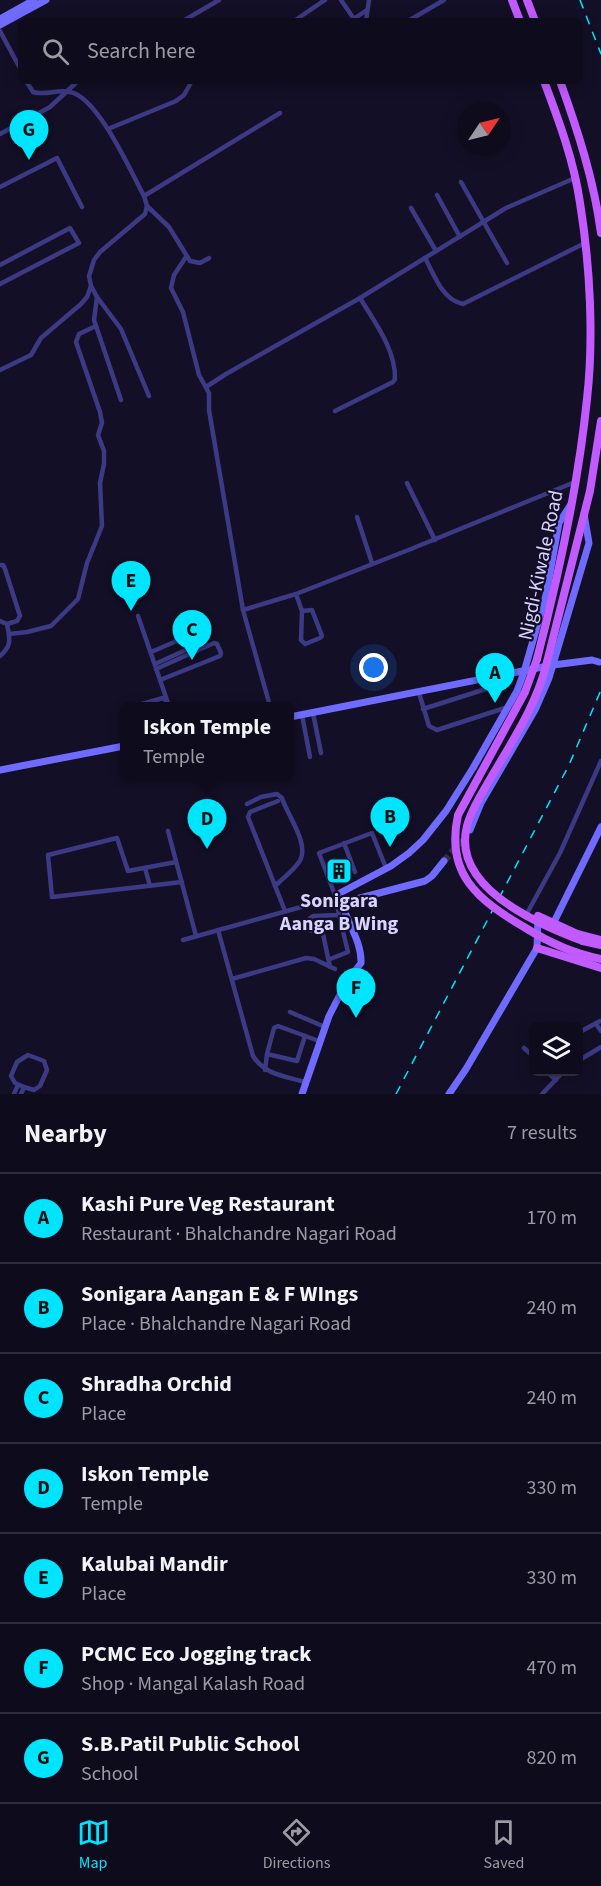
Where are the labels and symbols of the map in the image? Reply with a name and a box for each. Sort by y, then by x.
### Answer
north arrow [457,102,511,156]
pin: G [9,110,48,160]
street label: Nigdi-Kiwale Road [511,488,571,643]
pin: E [112,562,150,611]
pin: C [172,610,212,660]
your location [359,653,388,682]
pin: A [476,654,514,703]
pin: B [370,798,410,847]
pin: D [188,800,226,849]
building icon: Sonigara Aanga B Wing [324,856,354,886]
place label: Sonigara Aanga B Wing [279,887,399,938]
pin: F [336,968,376,1018]

